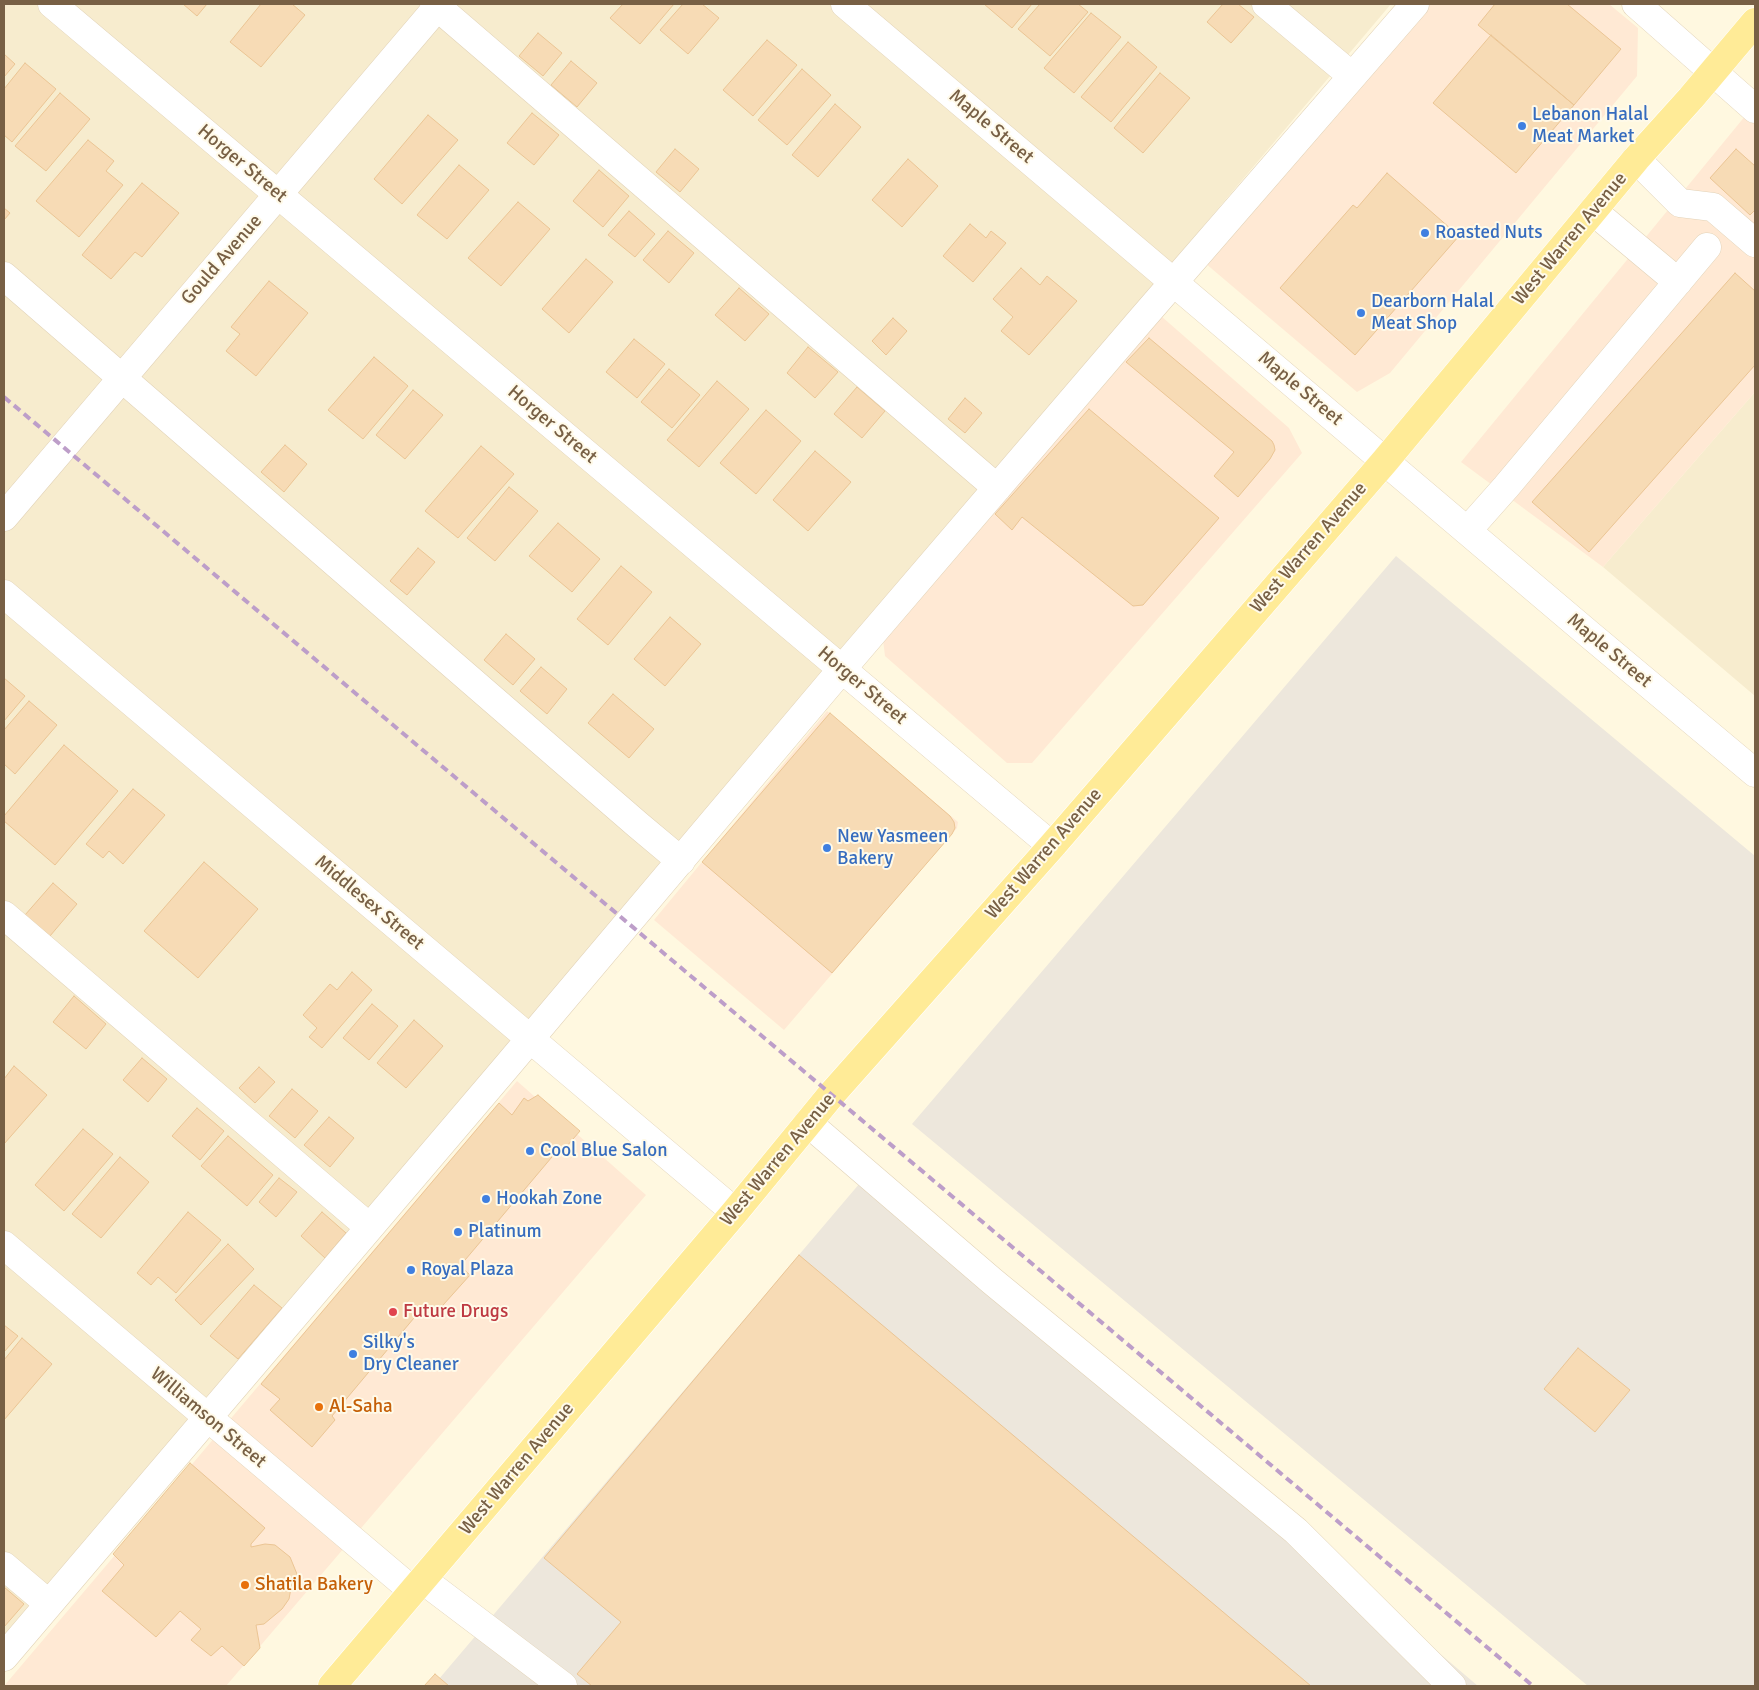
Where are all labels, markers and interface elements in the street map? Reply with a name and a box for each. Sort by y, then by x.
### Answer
street label: Maple Street [944,85,1038,169]
place label: Lebanon Halal Meat Market [1532,104,1649,148]
street label: Horger Street [193,120,291,208]
marker: Lebanon Halal Meat Market [1516,120,1528,132]
street label: West Warren Avenue [1508,168,1632,310]
street label: Gould Avenue [177,210,267,310]
place label: Roasted Nuts [1435,222,1542,244]
marker: Roasted Nuts [1419,227,1431,239]
place label: Dearborn Halal Meat Shop [1371,291,1494,335]
marker: Dearborn Halal Meat Shop [1355,307,1367,319]
street label: Maple Street [1253,347,1347,431]
street label: Horger Street [503,381,601,469]
street label: West Warren Avenue [1246,478,1372,618]
street label: Maple Street [1562,609,1656,693]
street label: Horger Street [813,642,911,730]
street label: West Warren Avenue [981,784,1107,924]
place label: New Yasmeen Bakery [837,826,948,870]
marker: New Yasmeen Bakery [821,842,833,854]
street label: Middlesex Street [310,851,428,955]
street label: West Warren Avenue [716,1089,840,1231]
place label: Cool Blue Salon [540,1140,668,1162]
marker: Cool Blue Salon [524,1145,536,1157]
place label: Hookah Zone [496,1188,602,1210]
marker: Hookah Zone [480,1193,492,1205]
place label: Platinum [468,1221,542,1243]
marker: Platinum [452,1226,464,1238]
place label: Royal Plaza [421,1259,514,1281]
marker: Royal Plaza [405,1264,417,1276]
place label: Future Drugs [403,1301,508,1323]
marker: Future Drugs [387,1306,399,1318]
place label: Silky's Dry Cleaner [363,1332,459,1376]
marker: Silky's Dry Cleaner [347,1348,359,1360]
street label: Williamson Street [145,1363,271,1473]
place label: Al-Saha [329,1396,393,1418]
street label: West Warren Avenue [455,1398,579,1540]
marker: Al-Saha [313,1401,325,1413]
place label: Shatila Bakery [255,1574,373,1596]
marker: Shatila Bakery [239,1579,251,1591]

